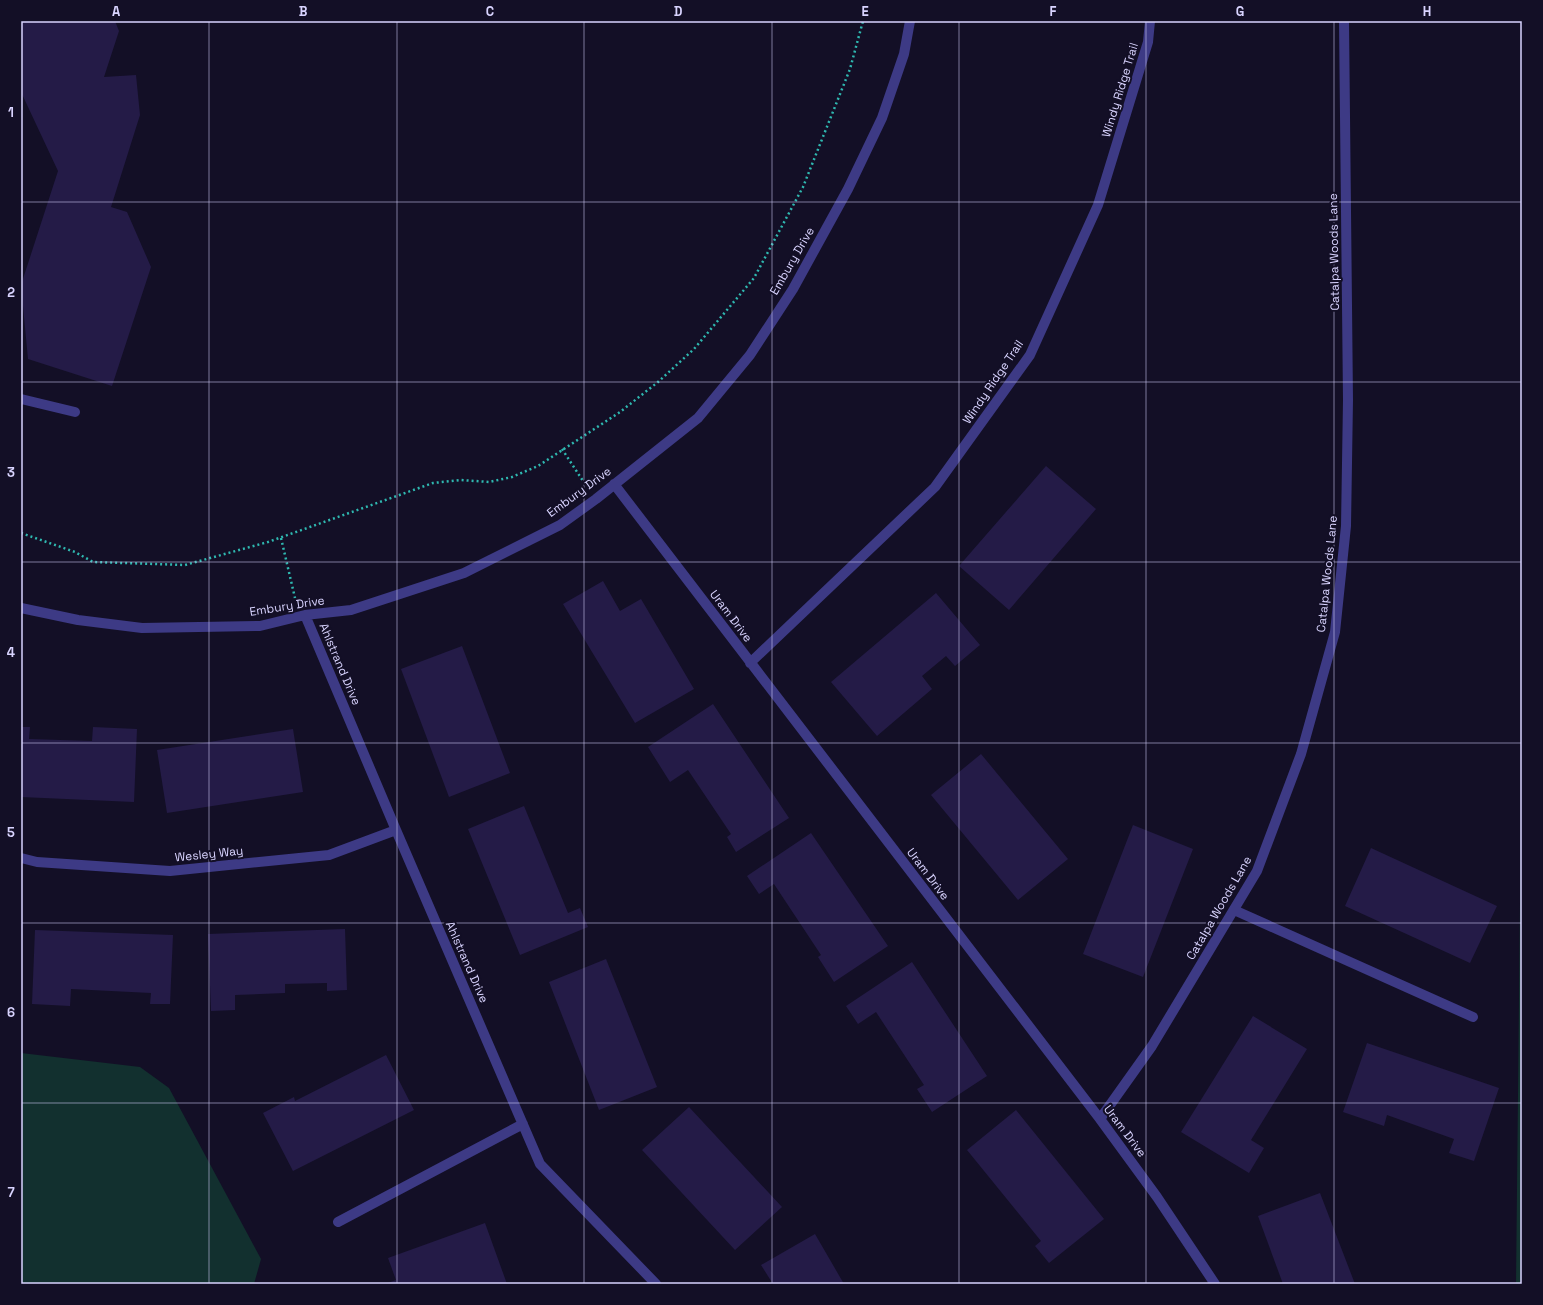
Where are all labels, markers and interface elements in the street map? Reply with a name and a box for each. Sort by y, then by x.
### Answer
text: A [112,3,121,20]
text: B [299,3,308,20]
text: C [486,3,494,20]
text: D [674,3,683,20]
text: E [861,3,869,20]
text: F [1050,3,1057,20]
text: G [1236,3,1244,20]
text: H [1423,3,1431,20]
street label: Windy Ridge Trail [1098,41,1142,139]
text: 1 [8,104,14,121]
street label: Catalpa Woods Lane [1325,193,1343,311]
street label: Embury Drive [766,224,818,298]
text: 2 [7,284,15,301]
street label: Windy Ridge Trail [959,337,1027,427]
street label: Embury Drive [544,463,614,521]
text: 3 [7,464,15,481]
street label: Catalpa Woods Lane [1313,515,1341,633]
street label: Uram Drive [706,587,756,645]
street label: Embury Drive [248,592,326,620]
street label: Ahlstrand Drive [316,621,364,707]
text: 4 [7,644,15,661]
text: 5 [7,824,15,841]
street label: Wesley Way [174,842,244,866]
street label: Uram Drive [903,845,953,903]
street label: Catalpa Woods Lane [1183,853,1255,963]
street label: Ahlstrand Drive [442,919,492,1005]
text: 6 [7,1004,15,1021]
street label: Uram Drive [1100,1102,1150,1160]
text: 7 [7,1184,15,1201]

